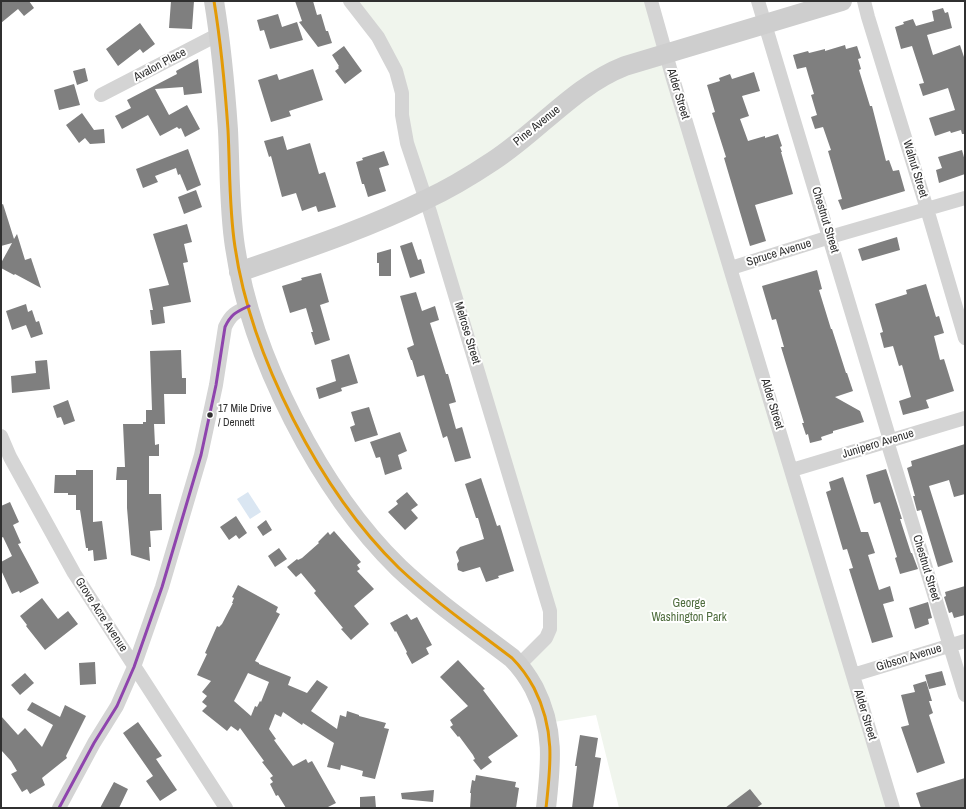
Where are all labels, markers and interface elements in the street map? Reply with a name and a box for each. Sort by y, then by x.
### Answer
street label: Avalon Place [131,45,189,85]
street label: Alder Street [664,67,692,121]
street label: Pine Avenue [511,103,563,149]
street label: Walnut Street [899,139,931,199]
street label: Chestnut Street [808,185,842,255]
street label: Spruce Avenue [745,236,813,270]
street label: Melrose Street [451,300,483,366]
street label: Alder Street [758,377,786,431]
place label: 17 Mile Drive / Dennett [218,402,272,428]
marker: 17 Mile Drive / Dennett [205,410,215,420]
street label: Junipero Avenue [840,426,916,462]
street label: Chestnut Street [909,533,943,603]
street label: Grove Acre Avenue [72,575,130,655]
park label: George Washington Park [651,597,727,625]
street label: Gibson Avenue [875,641,943,675]
street label: Alder Street [851,688,879,742]

